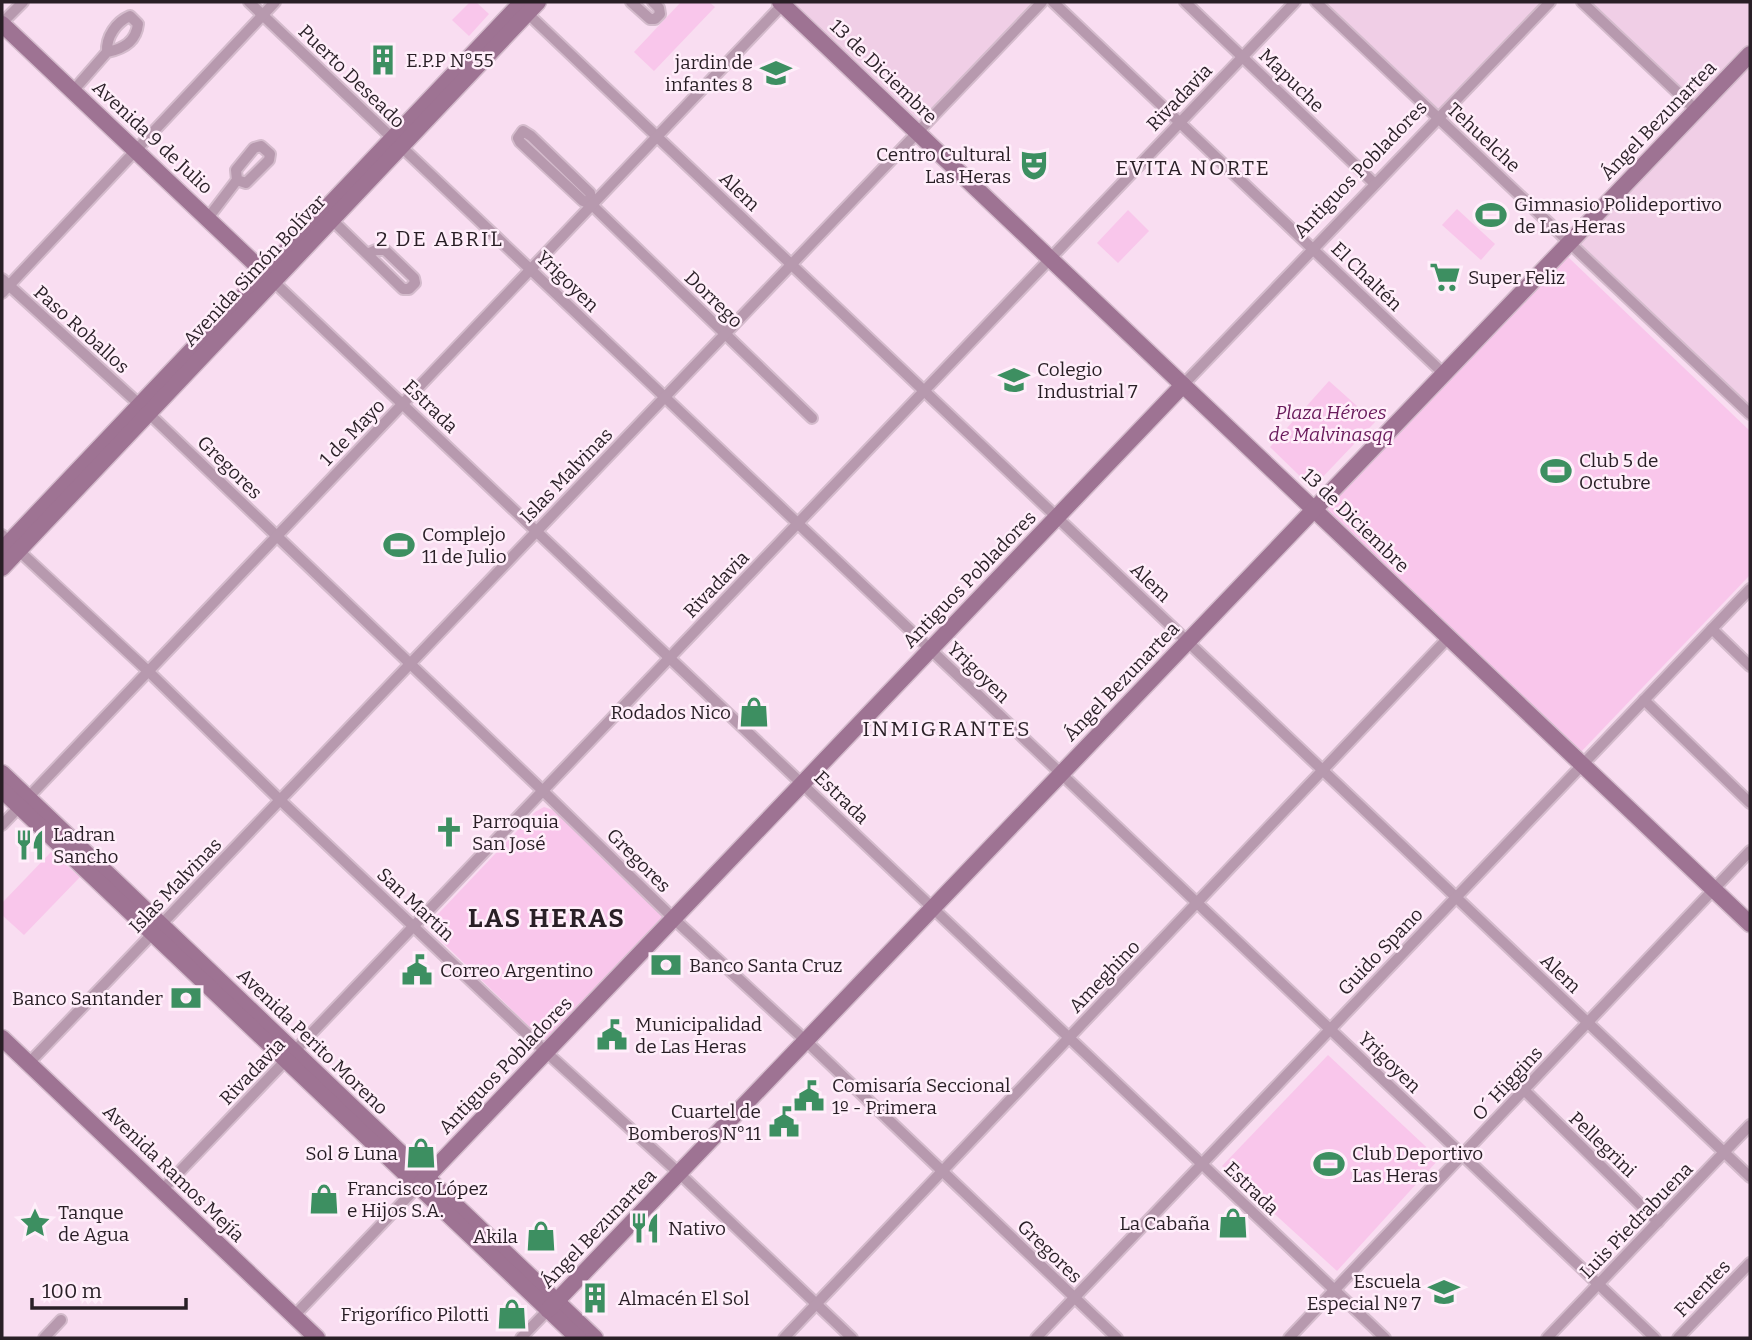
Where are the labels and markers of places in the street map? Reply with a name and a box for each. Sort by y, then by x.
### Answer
building icon: E.P.P N°55 [366,43,400,77]
place label: E.P.P N°55 [406,49,494,72]
place label: jardin de infantes 8 [665,51,753,96]
school or university icon: jardin de infantes 8 [759,56,793,90]
place label: Centro Cultural Las Heras [876,143,1011,188]
theatre icon: Centro Cultural Las Heras [1017,148,1051,182]
place label: Gimnasio Polideportivo de Las Heras [1514,193,1722,238]
sports icon: Gimnasio Polideportivo de Las Heras [1474,198,1508,232]
supermarket icon: Super Feliz [1428,260,1462,294]
place label: Super Feliz [1468,266,1565,289]
place label: Colegio Industrial 7 [1037,358,1138,403]
school or university icon: Colegio Industrial 7 [997,363,1031,397]
place label: Club 5 de Octubre [1579,449,1658,494]
sports icon: Club 5 de Octubre [1539,454,1573,488]
place label: Complejo 11 de Julio [422,523,507,568]
sports icon: Complejo 11 de Julio [382,528,416,562]
shop icon: Rodados Nico [737,695,771,729]
place label: Rodados Nico [610,701,731,724]
place label: Parroquia San José [472,810,559,855]
church icon: Parroquia San José [432,815,466,849]
place label: Ladran Sancho [53,823,119,868]
restaurant icon: Ladran Sancho [13,828,47,862]
bank icon: Banco Santa Cruz [649,948,683,982]
public building icon: Correo Argentino [400,953,434,987]
place label: Banco Santa Cruz [689,954,842,977]
place label: Correo Argentino [440,959,593,982]
bank icon: Banco Santander [169,981,203,1015]
place label: Banco Santander [12,987,164,1010]
place label: Municipalidad de Las Heras [635,1013,762,1058]
public building icon: Municipalidad de Las Heras [595,1018,629,1052]
place label: Comisaría Seccional 1º - Primera [832,1074,1011,1119]
public building icon: Comisaría Seccional 1º - Primera [792,1079,826,1113]
place label: Cuartel de Bomberos N°11 [628,1100,761,1145]
public building icon: Cuartel de Bomberos N°11 [767,1105,801,1139]
shop icon: Sol & Luna [404,1136,438,1170]
place label: Sol & Luna [305,1142,399,1165]
place label: Club Deportivo Las Heras [1352,1142,1483,1187]
sports icon: Club Deportivo Las Heras [1312,1147,1346,1181]
place label: Francisco López e Hijos S.A. [347,1177,488,1222]
shop icon: Francisco López e Hijos S.A. [307,1182,341,1216]
place label: Tanque de Agua [58,1201,130,1246]
place icon: Tanque de Agua [18,1206,52,1240]
shop icon: La Cabaña [1216,1206,1250,1240]
restaurant icon: Nativo [628,1211,662,1245]
place label: La Cabaña [1119,1212,1211,1235]
place label: Nativo [668,1217,726,1240]
shop icon: Akila [524,1219,558,1253]
place label: Akila [473,1225,519,1248]
place label: Escuela Especial Nº 7 [1307,1270,1422,1315]
school or university icon: Escuela Especial Nº 7 [1427,1275,1461,1309]
building icon: Almacén El Sol [578,1281,612,1315]
place label: Almacén El Sol [618,1287,749,1310]
shop icon: Frigorífico Pilotti [495,1297,529,1331]
place label: Frigorífico Pilotti [341,1303,489,1326]

